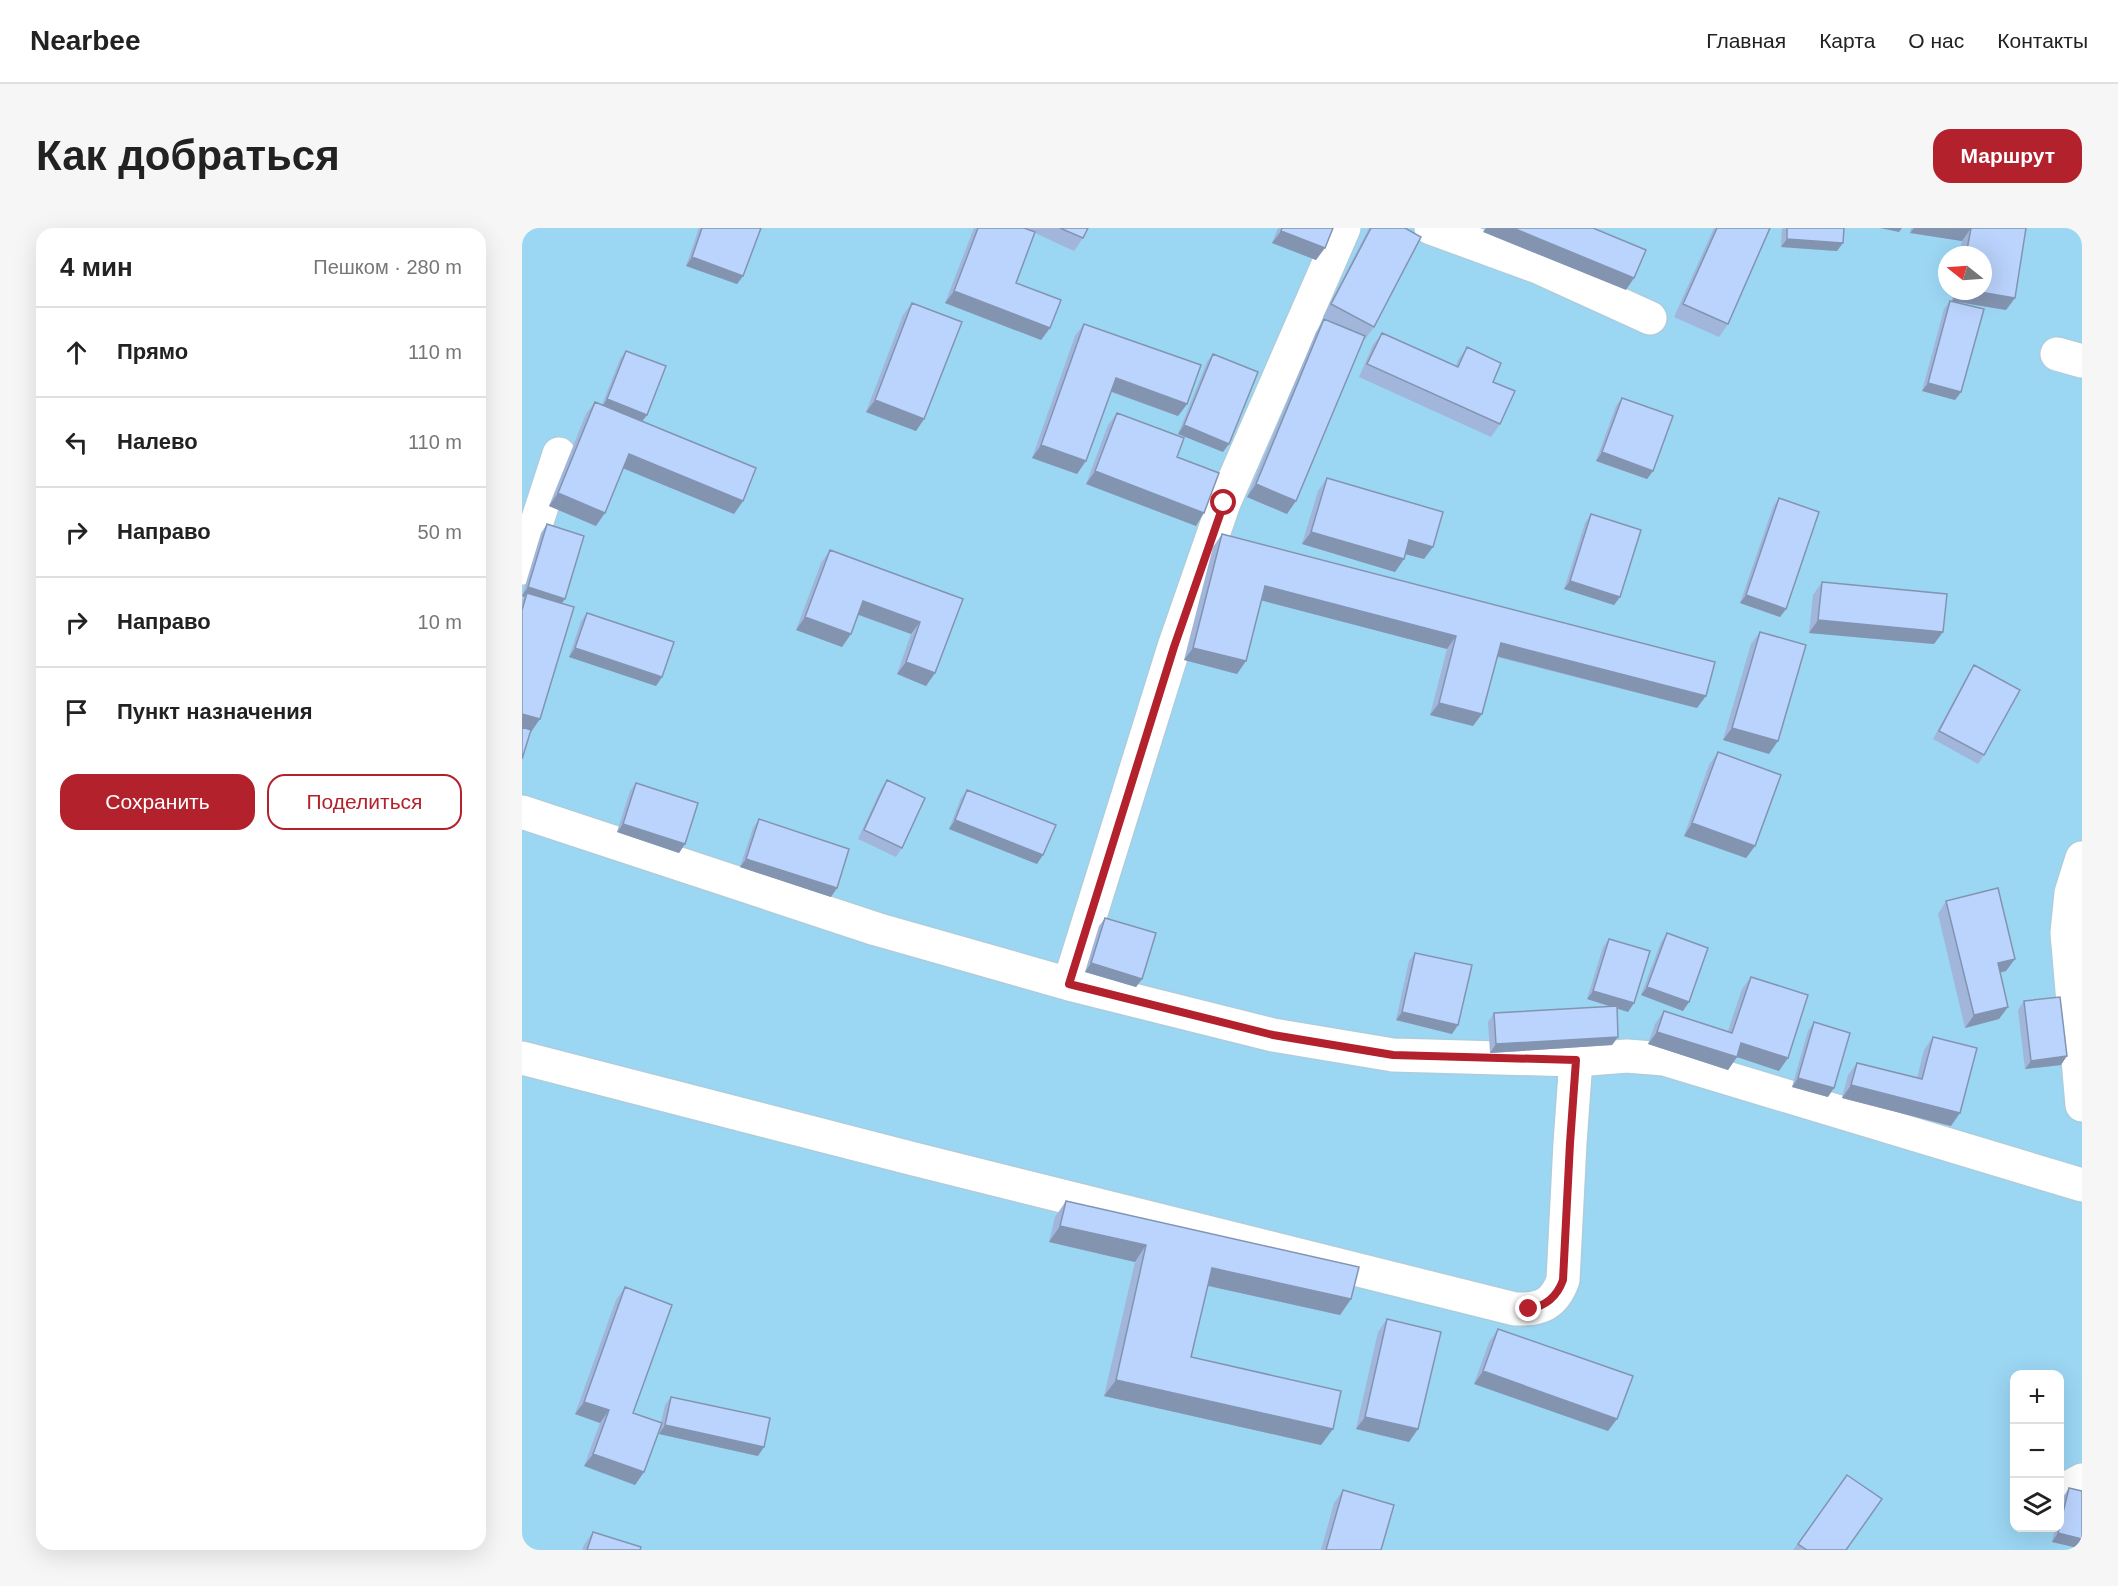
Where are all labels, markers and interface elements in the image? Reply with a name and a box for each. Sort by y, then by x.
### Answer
text: Nearbee [30,25,141,56]
text: Главная [1706,29,1786,52]
text: Карта [1819,29,1875,52]
text: О нас [1908,29,1964,52]
text: Контакты [1997,29,2088,52]
button: Маршрут [1933,129,2082,183]
text: Как добраться [36,132,340,179]
north arrow [1938,246,1992,300]
text: 4 мин [60,252,133,282]
text: Пешком · 280 m [313,256,462,278]
icon: ahead [60,336,93,369]
text: Прямо [117,339,188,364]
text: 110 m [408,341,462,363]
icon: left [60,426,93,459]
text: Налево [117,429,198,454]
text: 110 m [408,431,462,453]
route start [1210,489,1236,515]
icon: right [60,516,93,549]
text: Направо [117,519,211,544]
text: 50 m [418,521,462,543]
icon: right [60,606,93,639]
text: Направо [117,609,211,634]
text: 10 m [418,611,462,633]
icon: arrive [60,696,93,729]
text: Пункт назначения [117,699,313,724]
button: Сохранить [60,774,255,830]
button: Поделиться [267,774,462,830]
route end [1515,1295,1541,1321]
map controls [2010,1370,2064,1532]
button: + [2010,1370,2064,1424]
button: − [2010,1424,2064,1478]
button: layers [2010,1478,2064,1532]

